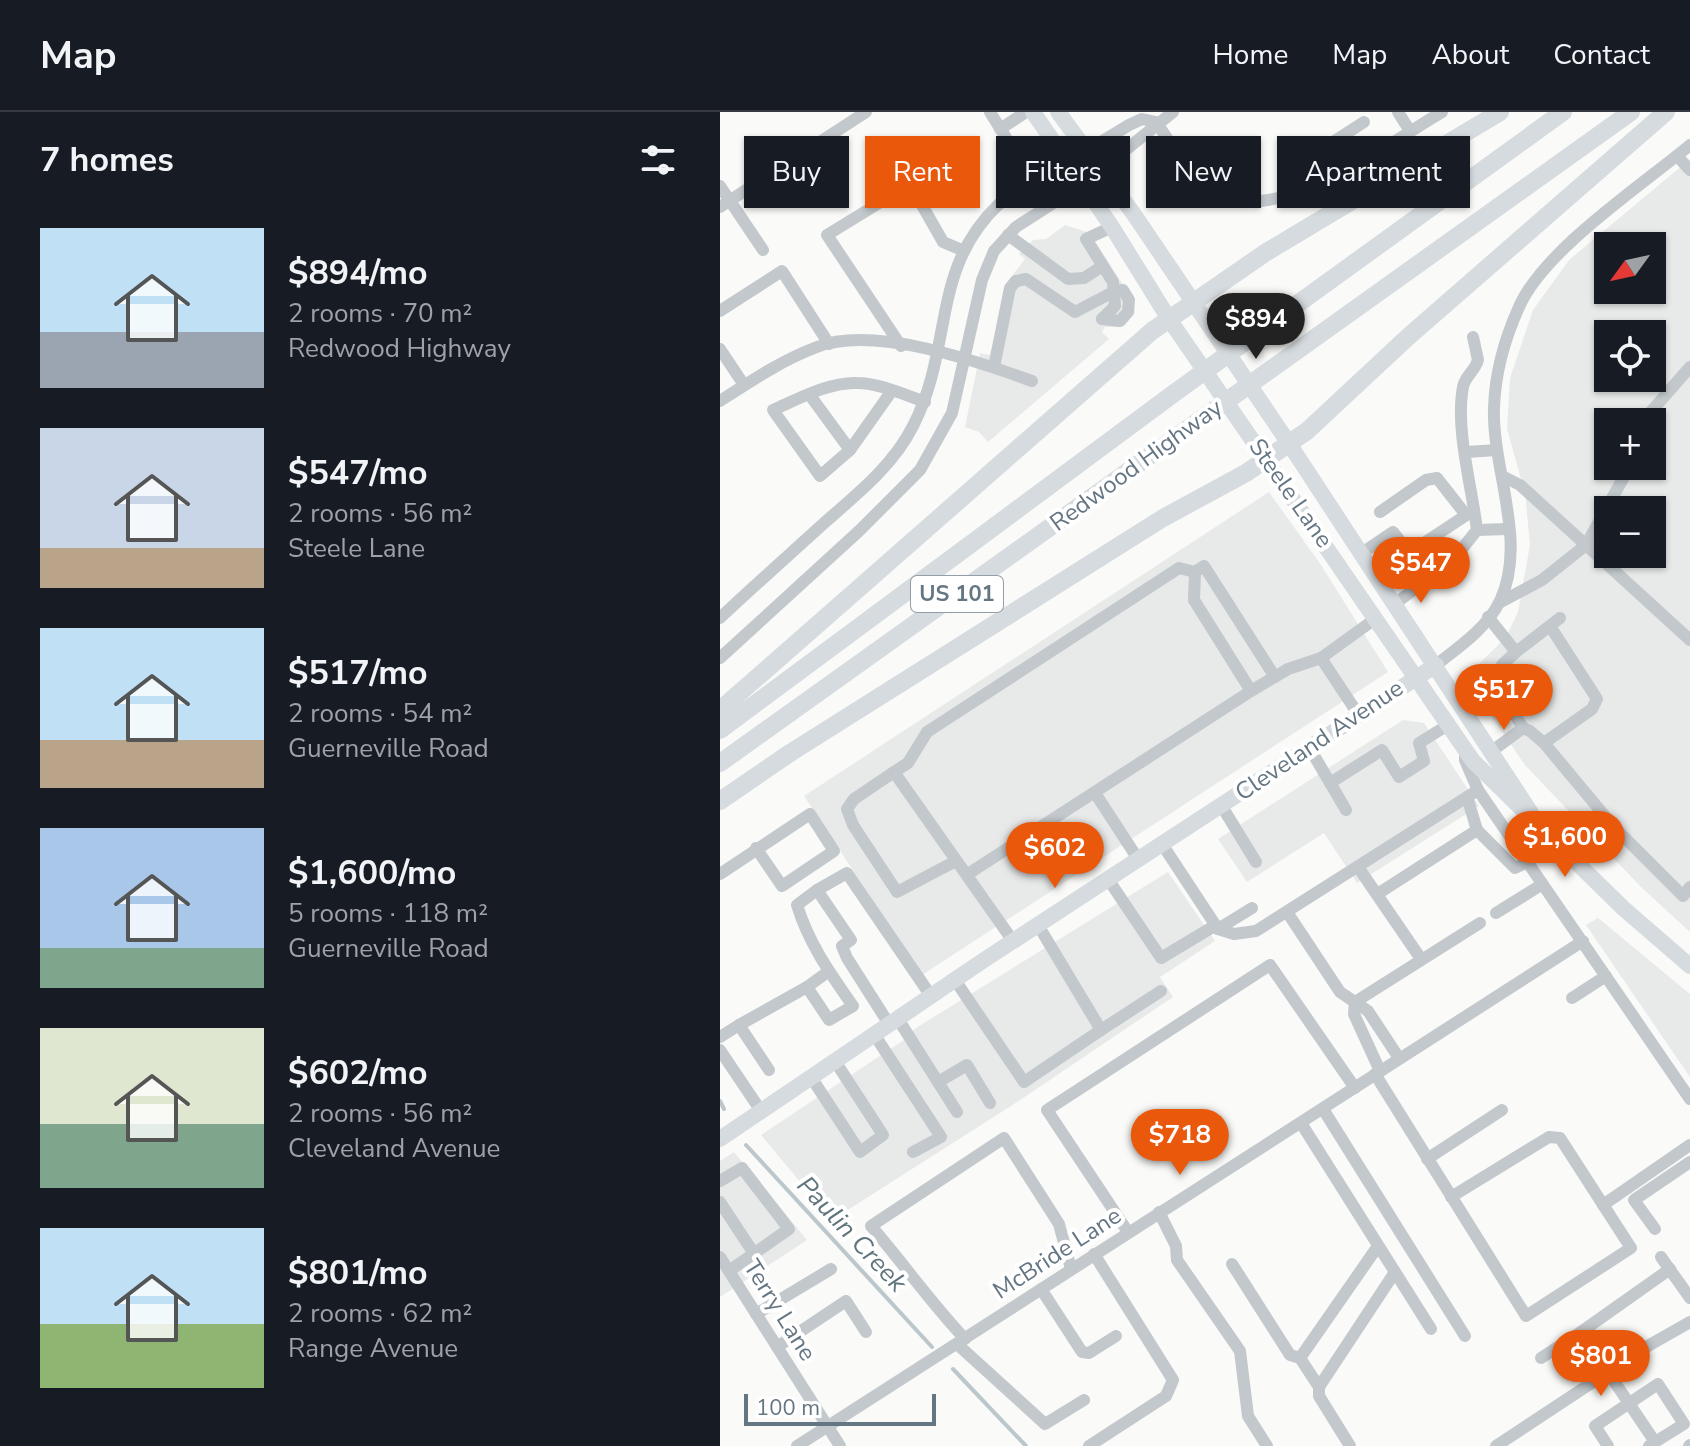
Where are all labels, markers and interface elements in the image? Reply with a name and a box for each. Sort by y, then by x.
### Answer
text: Map [40,30,117,81]
text: Home [1213,36,1288,74]
text: Map [1332,36,1387,74]
text: About [1431,36,1509,74]
text: Contact [1553,36,1650,74]
chip: Buy [744,136,849,208]
chip: Rent [865,136,980,208]
chip: Filters [996,136,1130,208]
chip: New [1146,136,1261,208]
chip: Apartment [1277,136,1470,208]
text: 7 homes [40,137,174,183]
icon: filters [636,138,680,182]
north arrow [1594,232,1666,304]
map controls [1594,232,1666,568]
text: $894/mo [288,250,428,296]
icon: home [104,260,200,356]
pin: $894 [1209,293,1303,361]
text: 2 rooms · 70 m² [288,296,472,331]
text: $894 [1225,301,1287,336]
button: locate [1594,320,1666,392]
text: Redwood Highway [288,331,511,366]
street label: Redwood Highway [1043,391,1229,538]
button: + [1594,408,1666,480]
street label: Steele Lane [1242,432,1340,554]
text: $547/mo [288,450,428,496]
icon: home [104,460,200,556]
text: 2 rooms · 56 m² [288,496,472,531]
button: − [1594,496,1666,568]
text: Steele Lane [288,531,425,566]
pin: $547 [1374,537,1468,605]
text: $547 [1390,545,1452,580]
road number: US 101 [911,576,1003,612]
text: $517/mo [288,650,428,696]
icon: home [104,660,200,756]
pin: $517 [1457,664,1551,732]
street label: Cleveland Avenue [1229,672,1409,808]
text: $517 [1473,672,1535,707]
text: 2 rooms · 54 m² [288,696,472,731]
text: Guerneville Road [288,731,489,766]
pin: $1,600 [1500,811,1630,879]
text: $1,600 [1523,819,1607,854]
pin: $602 [1008,822,1102,890]
text: $602 [1024,830,1086,865]
text: $1,600/mo [288,850,456,896]
icon: home [104,860,200,956]
text: 5 rooms · 118 m² [288,896,488,931]
text: Guerneville Road [288,931,489,966]
text: $602/mo [288,1050,428,1096]
icon: home [104,1060,200,1156]
text: 2 rooms · 56 m² [288,1096,472,1131]
pin: $718 [1133,1109,1227,1177]
text: $718 [1149,1117,1211,1152]
text: Cleveland Avenue [288,1131,500,1166]
water label: Paulin Creek [789,1168,915,1300]
street label: McBride Lane [987,1200,1127,1306]
text: $801/mo [288,1250,428,1296]
street label: Terry Lane [736,1253,824,1367]
icon: home [104,1260,200,1356]
text: 2 rooms · 62 m² [288,1296,472,1331]
pin: $801 [1554,1330,1648,1398]
text: Range Avenue [288,1331,458,1366]
text: $801 [1570,1338,1632,1373]
scale bar [744,1390,936,1426]
text: 100 m [756,1393,820,1423]

